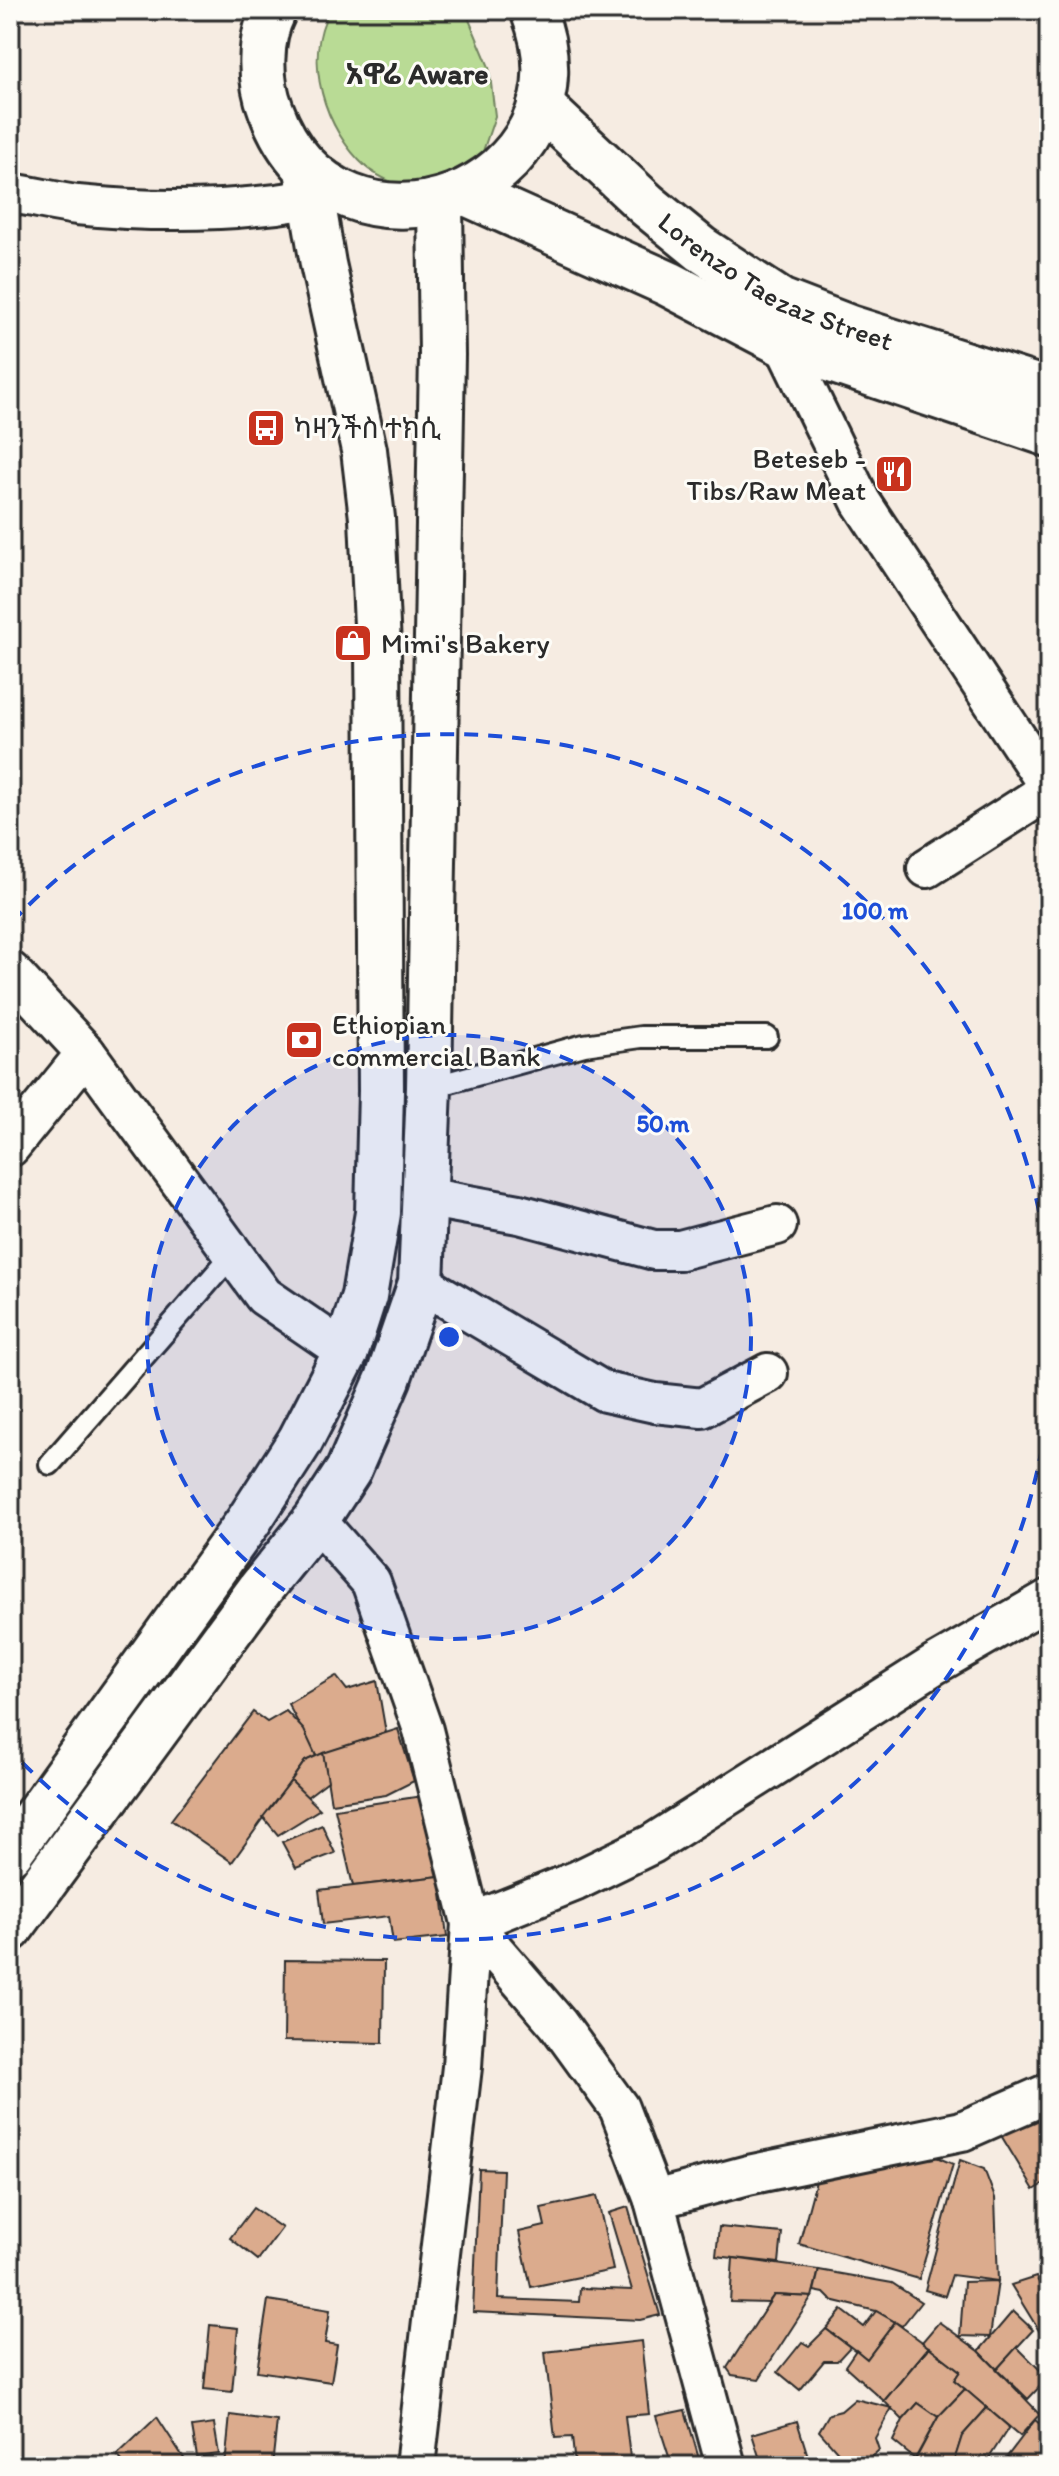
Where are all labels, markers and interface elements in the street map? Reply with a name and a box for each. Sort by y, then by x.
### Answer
district label: አዋሬ Aware [346,55,488,92]
street label: Lorenzo Taezaz Street [652,204,897,357]
bus stop icon: ካዛንችስ ተክሲ [245,407,287,449]
place label: ካዛንችስ ተክሲ [294,411,441,445]
place label: Beteseb - Tibs/Raw Meat [687,441,866,507]
restaurant icon: Beteseb - Tibs/Raw Meat [873,453,915,495]
shop icon: Mimi's Bakery [332,622,374,664]
place label: Mimi's Bakery [381,626,550,660]
text: 100 m [842,896,909,925]
place label: Ethiopian commercial Bank [332,1007,541,1073]
bank icon: Ethiopian commercial Bank [283,1019,325,1061]
text: 50 m [637,1109,690,1138]
centre of rings [435,1323,463,1351]

